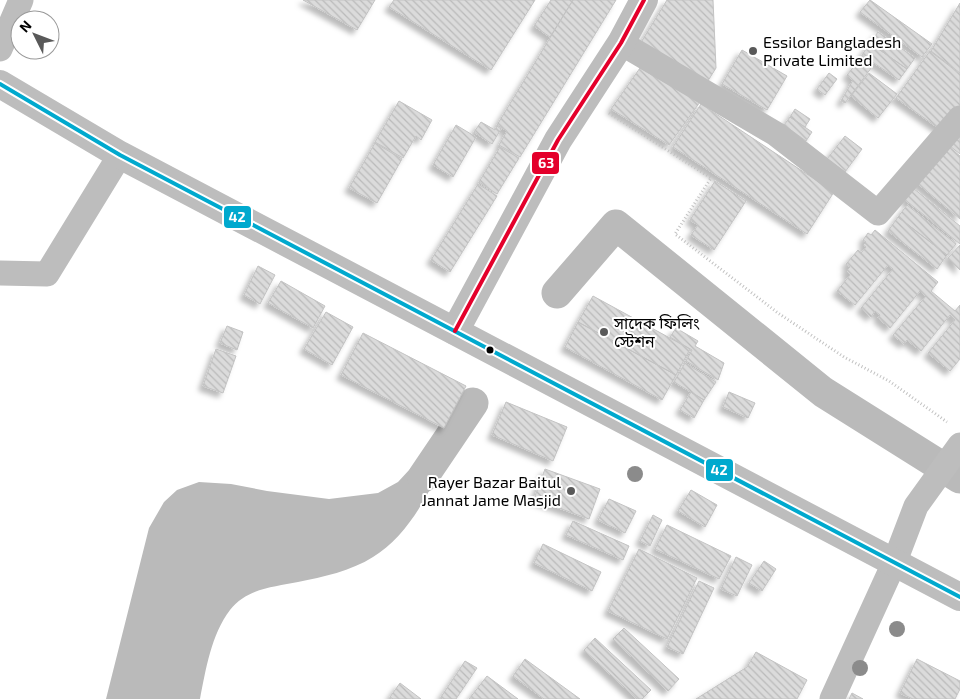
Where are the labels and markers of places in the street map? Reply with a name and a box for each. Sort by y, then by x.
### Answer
place label: Essilor Bangladesh Private Limited [763,32,901,69]
marker: Essilor Bangladesh Private Limited [747,45,759,57]
place label: সাদেক ফিলিং স্টেশন [613,313,700,350]
marker: সাদেক ফিলিং স্টেশন [598,326,610,338]
unlabelled marker [485,345,495,355]
place label: Rayer Bazar Baitul Jannat Jame Masjid [422,472,561,510]
marker: Rayer Bazar Baitul Jannat Jame Masjid [565,485,577,497]

